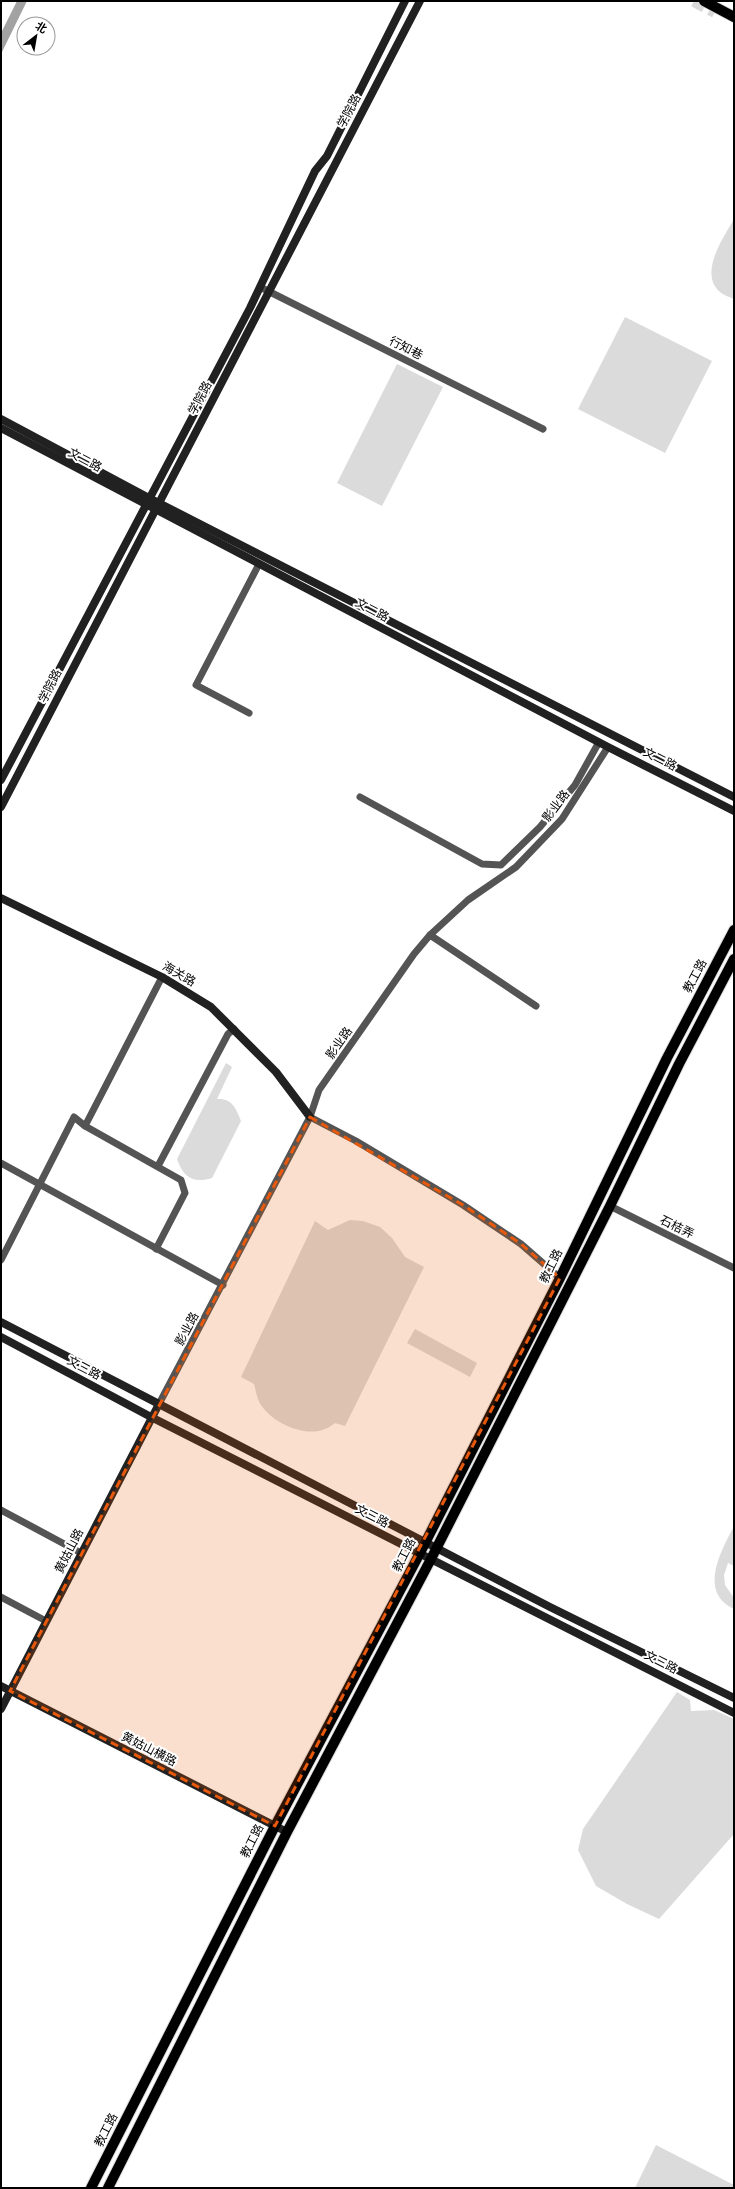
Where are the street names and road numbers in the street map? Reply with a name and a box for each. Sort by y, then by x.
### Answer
street label: 学院路 [333,91,365,131]
street label: 行知巷 [386,333,426,363]
street label: 学院路 [184,378,216,418]
street label: 文二路 [65,444,105,476]
street label: 文二路 [352,594,392,626]
street label: 学院路 [35,666,65,706]
street label: 文二路 [640,744,680,774]
street label: 影业路 [539,787,573,825]
street label: 教工路 [679,956,711,996]
street label: 海关路 [159,958,199,990]
street label: 影业路 [322,1024,356,1062]
street label: 石桔弄 [657,1212,697,1242]
street label: 教工路 [536,1246,566,1286]
street label: 影业路 [171,1309,203,1349]
street label: 文三路 [64,1352,104,1384]
street label: 文三路 [352,1501,392,1531]
street label: 黄姑山路 [51,1526,87,1576]
street label: 教工路 [389,1535,419,1575]
street label: 文三路 [641,1647,681,1677]
street label: 黄姑山横路 [119,1728,179,1770]
street label: 教工路 [237,1821,267,1861]
street label: 教工路 [91,2110,121,2150]

